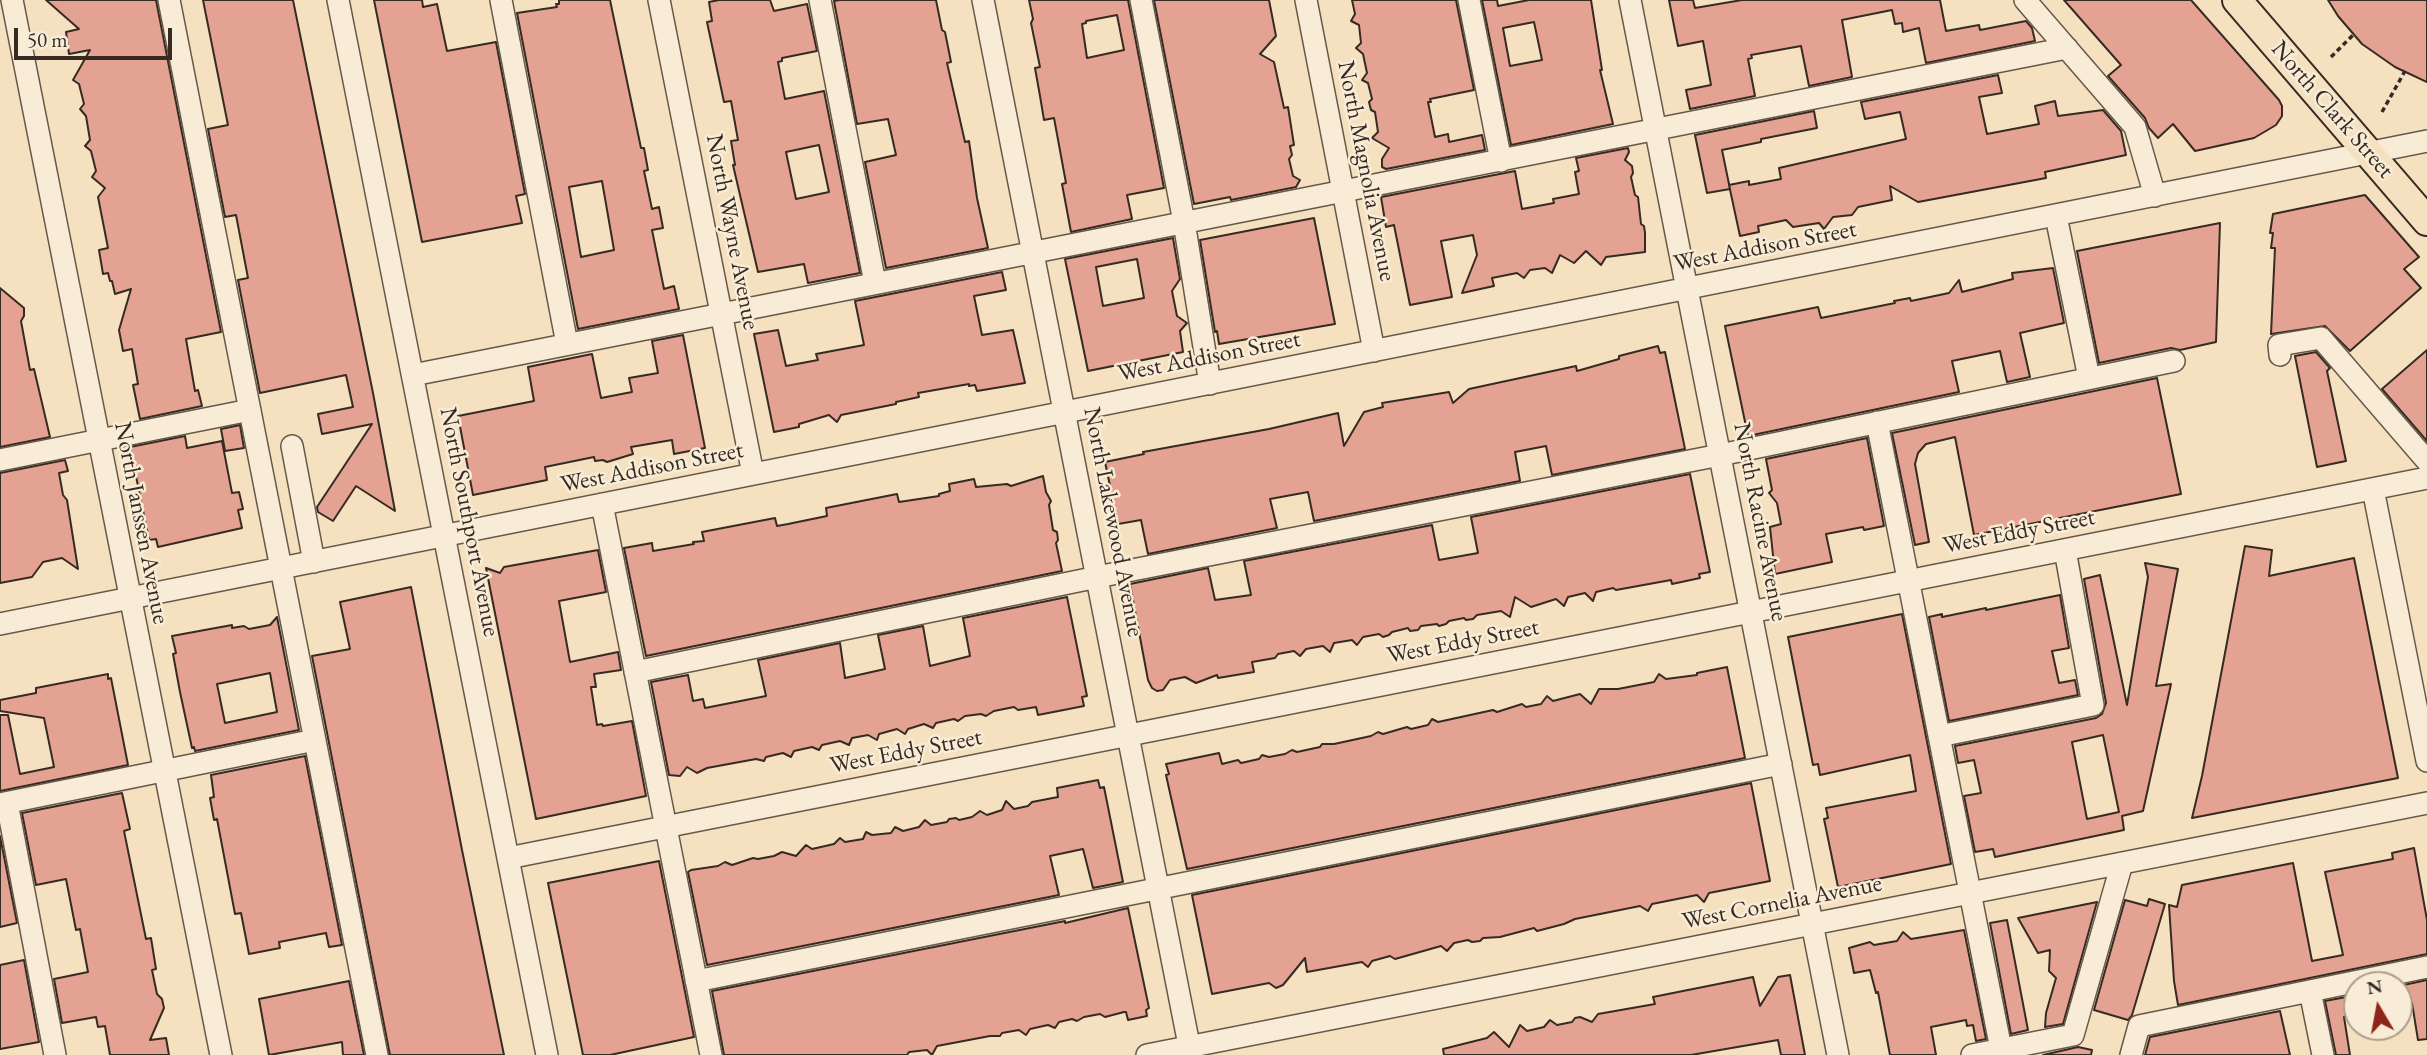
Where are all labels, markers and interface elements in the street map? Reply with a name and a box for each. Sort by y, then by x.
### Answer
scale bar [18,14,175,58]
text: 50 m [27,26,68,53]
street label: North Clark Street [2264,35,2400,185]
street label: North Magnolia Avenue [1331,58,1401,284]
street label: North Wayne Avenue [699,132,765,332]
street label: West Addison Street [1671,215,1859,279]
street label: West Addison Street [1115,325,1303,389]
street label: North Southport Avenue [433,405,505,639]
street label: North Lakewood Avenue [1077,405,1149,639]
street label: North Janssen Avenue [107,420,175,626]
street label: North Racine Avenue [1727,420,1793,624]
street label: West Addison Street [558,436,746,500]
street label: West Eddy Street [1941,503,2097,561]
street label: West Eddy Street [1385,613,1541,671]
street label: West Eddy Street [828,723,984,781]
street label: West Cornelia Avenue [1680,870,1884,936]
north arrow [2343,971,2413,1041]
text: N [2365,973,2384,1000]

